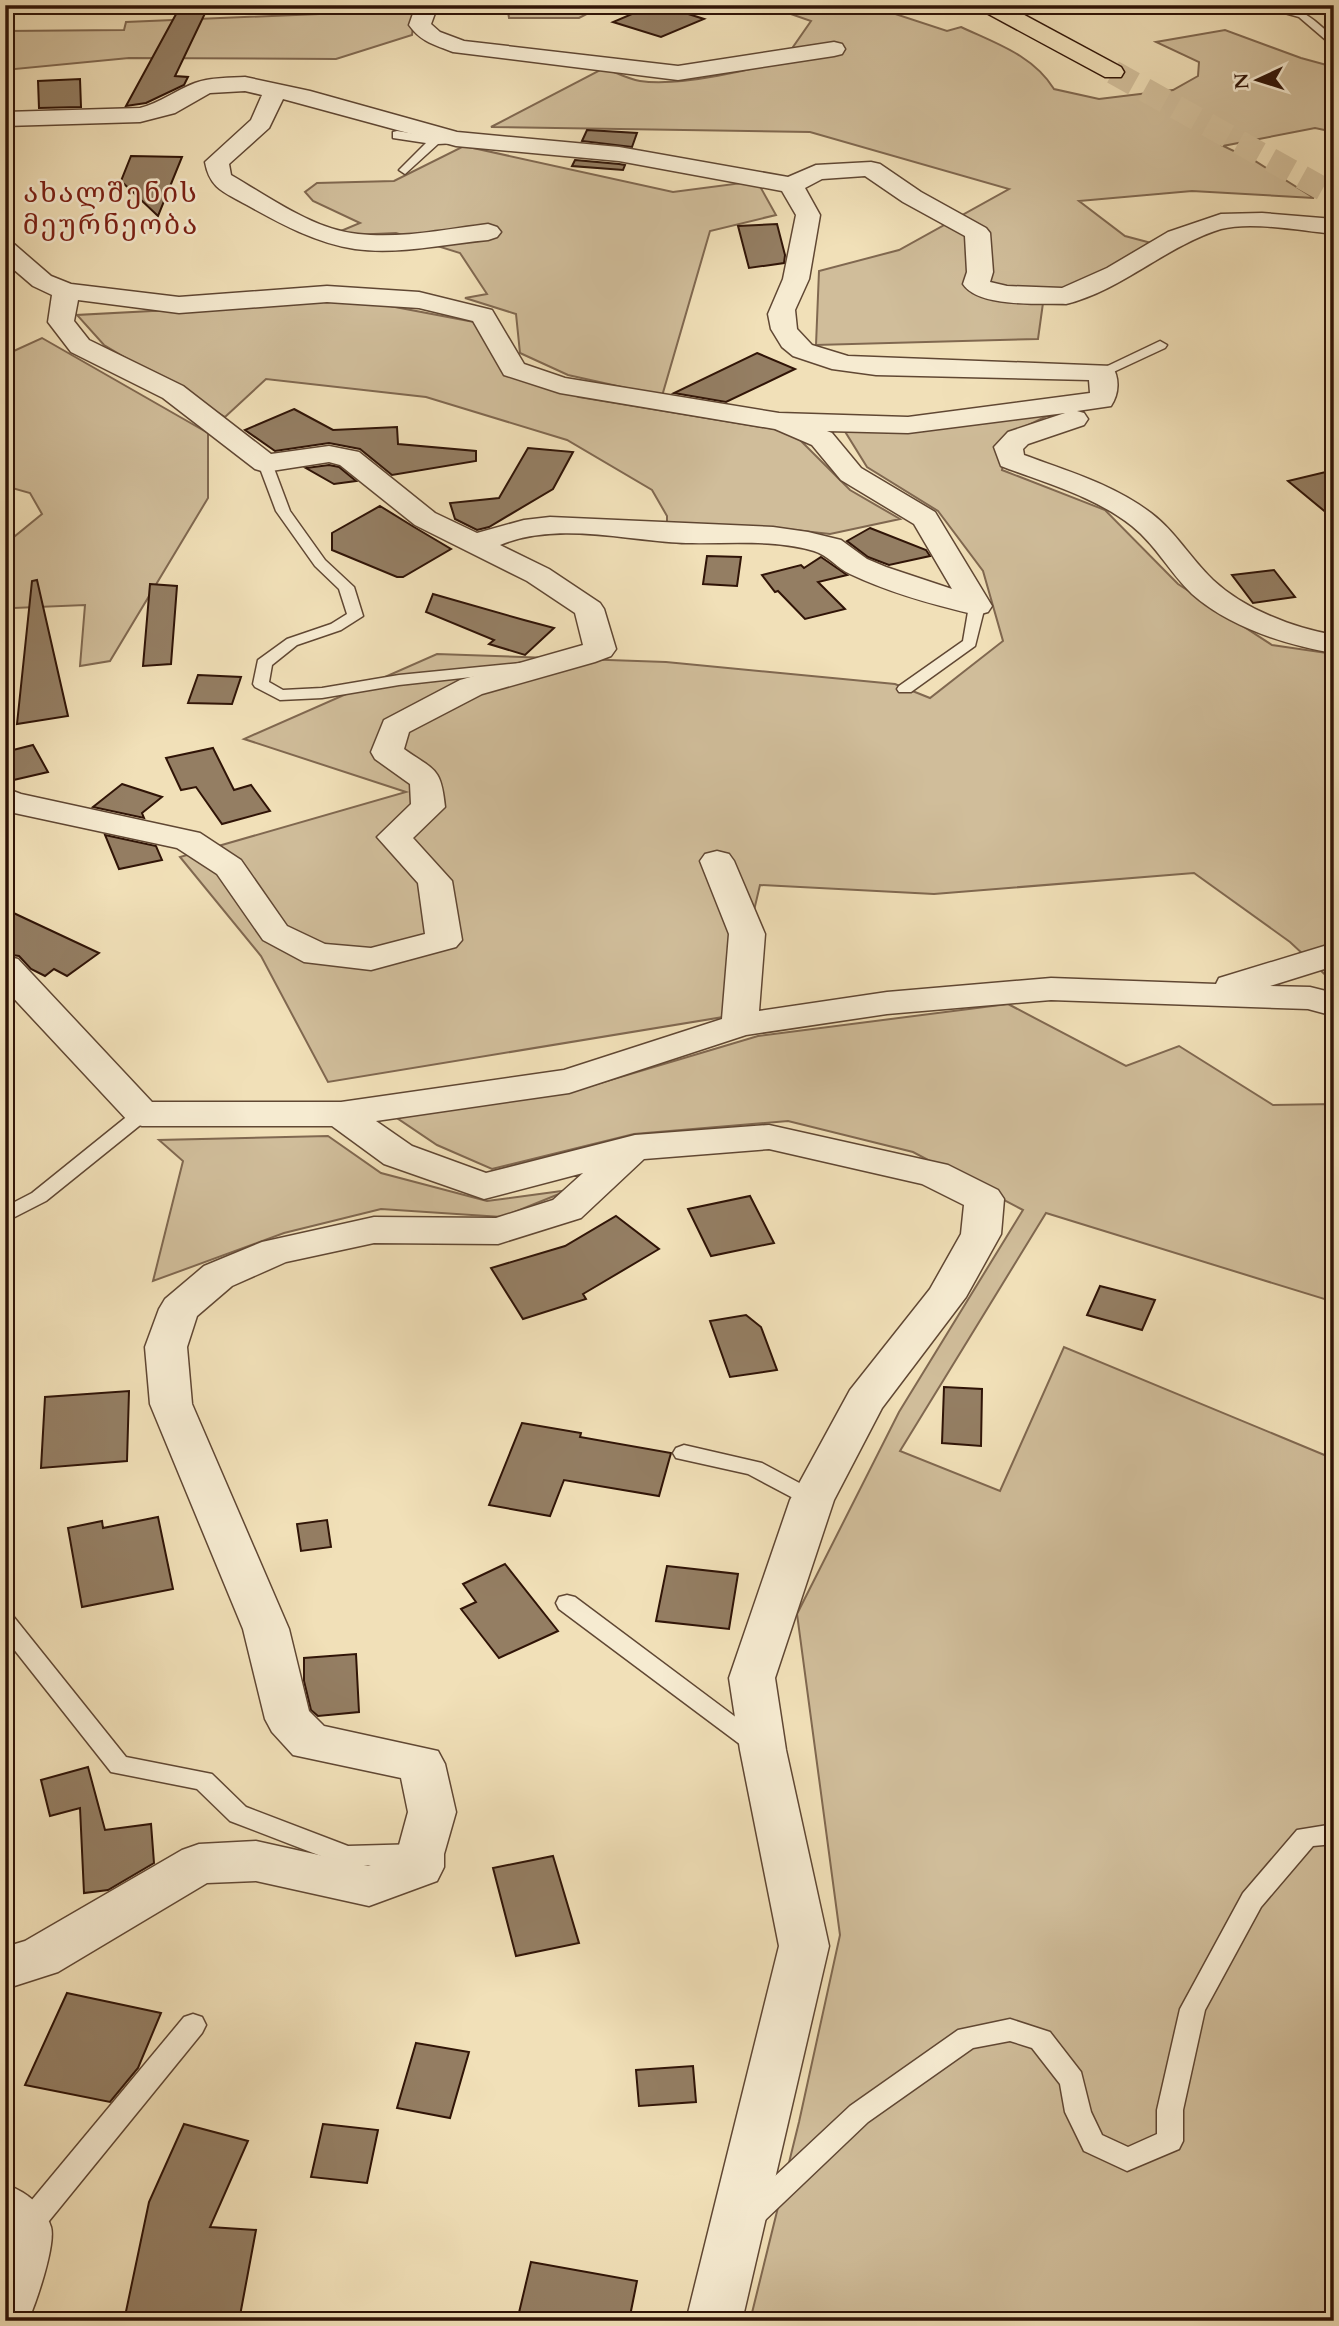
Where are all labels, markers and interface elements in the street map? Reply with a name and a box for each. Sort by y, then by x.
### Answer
north arrow [1224,46,1294,116]
text: N [1228,71,1256,90]
district label: ახალშენის მეურნეობა [23,174,199,244]

